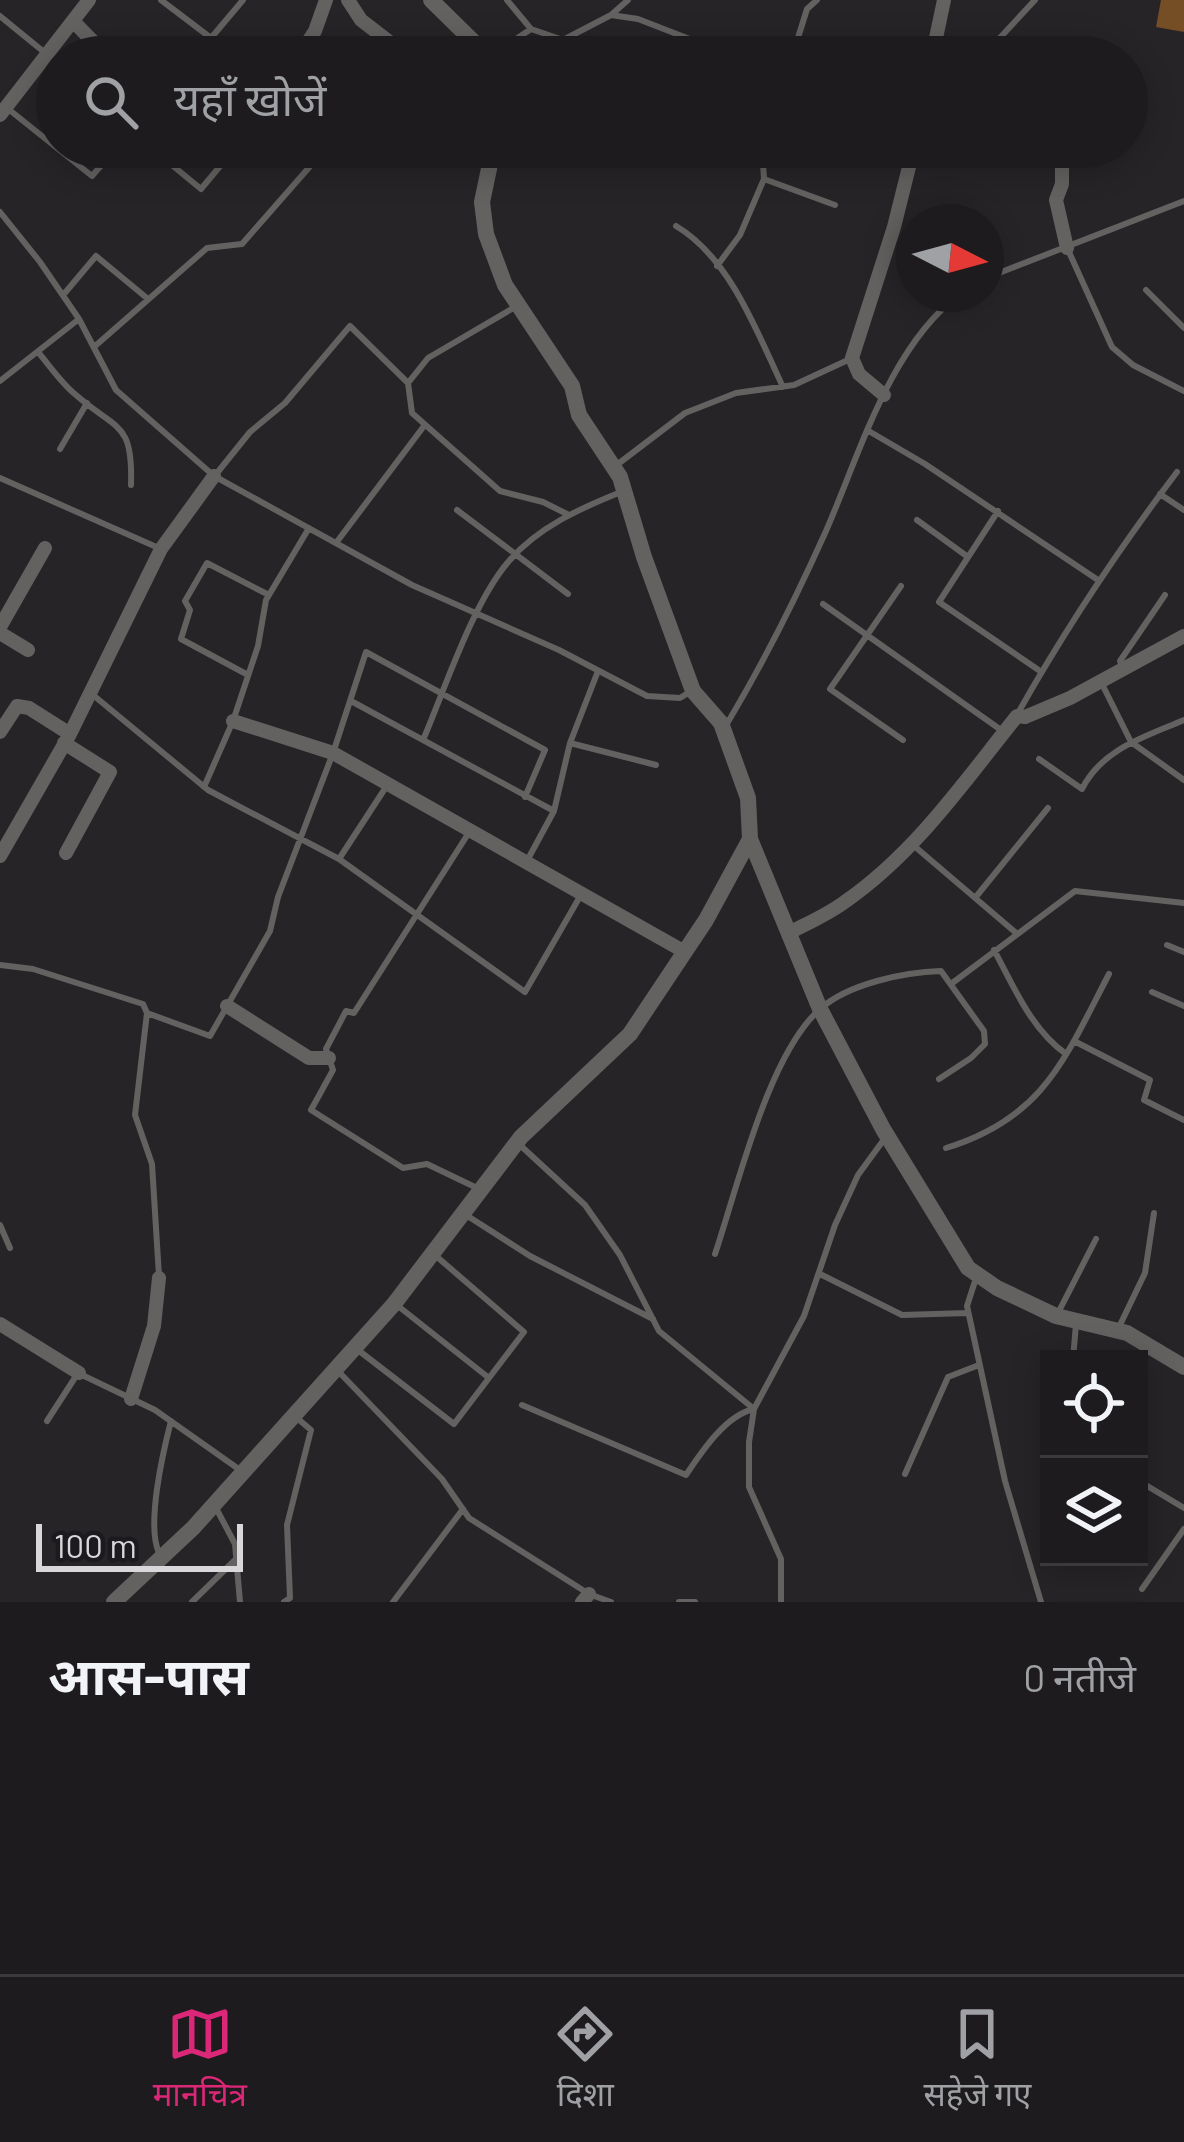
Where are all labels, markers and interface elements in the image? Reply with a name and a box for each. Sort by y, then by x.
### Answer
search box [36,36,1148,168]
icon: search [78,69,144,135]
text: यहाँ खोजें [174,71,327,125]
north arrow [896,204,1004,312]
map controls [1040,1350,1148,1566]
button: locate [1040,1350,1148,1458]
button: layers [1040,1458,1148,1566]
scale bar [36,1518,243,1571]
text: 100 m [54,1525,137,1565]
text: आस-पास [48,1644,249,1705]
text: 0 नतीजे [1023,1653,1136,1700]
tab: मानचित्र [153,2001,247,2119]
tab: दिशा [552,2001,618,2119]
tab: सहेजे गए [924,2001,1031,2119]

